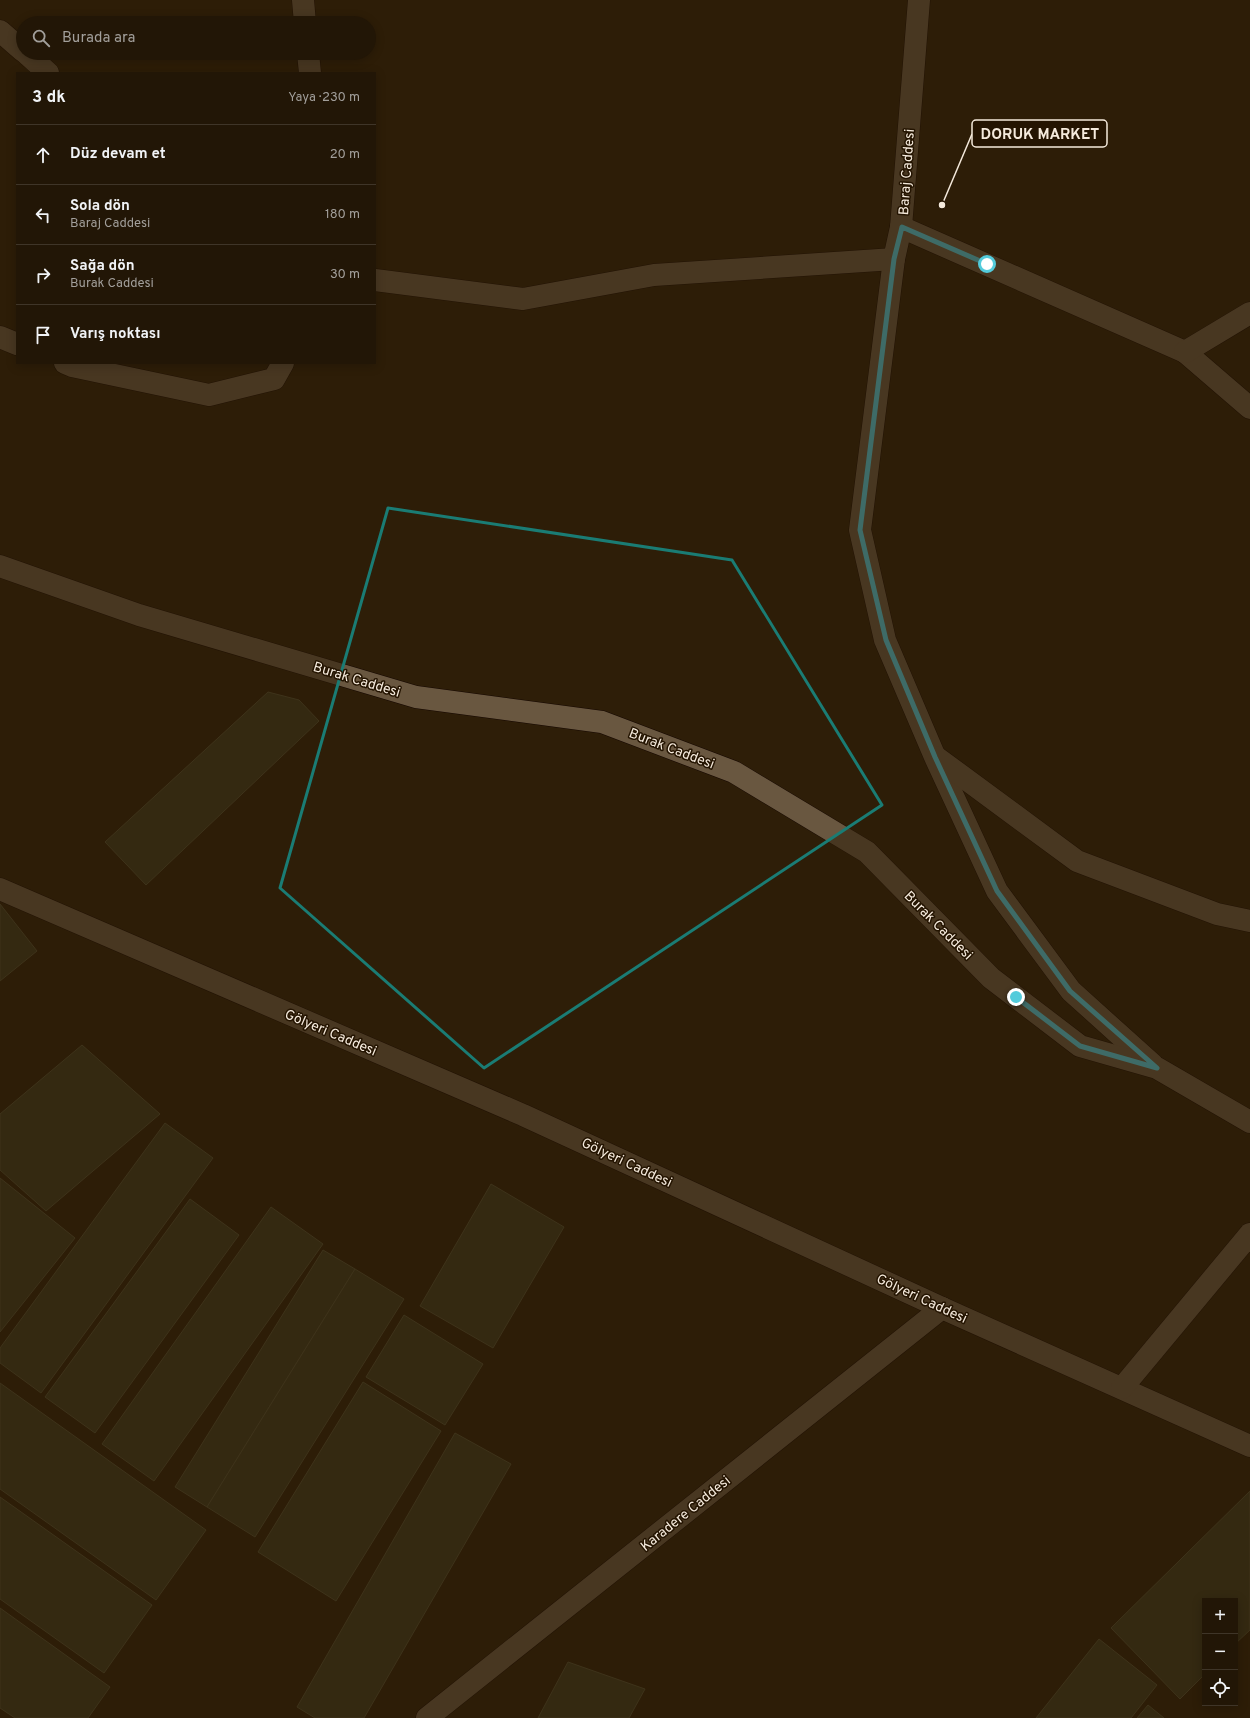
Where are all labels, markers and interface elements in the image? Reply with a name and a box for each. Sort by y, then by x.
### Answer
search box [16,16,376,60]
icon: search [30,27,52,49]
text: Burada ara [62,29,135,48]
text: 3 dk [32,87,66,109]
text: Yaya · 230 m [288,90,360,106]
callout: DORUK MARKET [972,120,1107,147]
text: DORUK MARKET [981,126,1099,145]
street label: Baraj Caddesi [896,128,919,216]
icon: ahead [32,144,54,166]
text: Düz devam et [70,145,166,164]
text: 20 m [330,147,360,163]
text: Sola dön [70,197,130,216]
icon: left [32,204,54,226]
text: 180 m [325,207,360,223]
text: Baraj Caddesi [70,216,150,232]
route start [978,255,996,273]
text: Sağa dön [70,257,135,276]
icon: right [32,264,54,286]
text: 30 m [330,267,360,283]
text: Burak Caddesi [70,276,154,292]
icon: arrive [32,324,54,346]
text: Varış noktası [70,325,161,344]
street label: Burak Caddesi [311,659,402,702]
street label: Burak Caddesi [626,725,717,774]
street label: Burak Caddesi [900,888,976,964]
route end [1007,988,1025,1006]
street label: Gölyeri Caddesi [282,1006,379,1060]
street label: Gölyeri Caddesi [578,1135,674,1192]
street label: Gölyeri Caddesi [873,1271,969,1328]
street label: Karadere Caddesi [638,1473,734,1556]
map controls [1202,1598,1238,1706]
button: + [1202,1598,1238,1634]
button: − [1202,1634,1238,1670]
button: locate [1202,1670,1238,1706]

